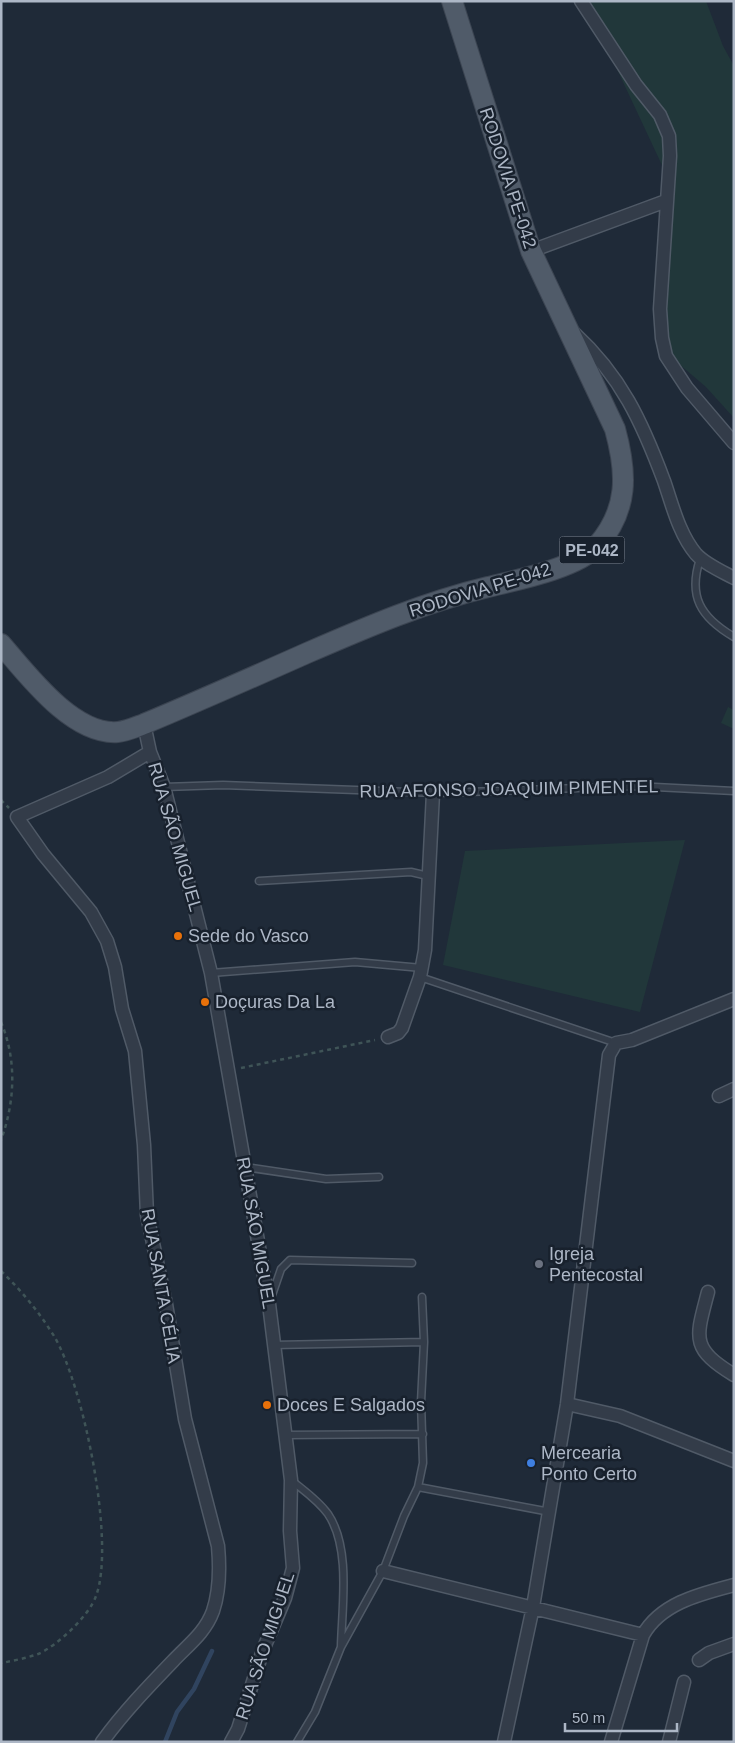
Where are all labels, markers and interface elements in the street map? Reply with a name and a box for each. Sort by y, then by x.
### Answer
street label: RODOVIA PE-042 [476,105,540,251]
road number: PE-042 [560,536,624,564]
street label: RODOVIA PE-042 [407,559,553,621]
street label: RUA SÃO MIGUEL [144,760,207,914]
street label: RUA AFONSO JOAQUIM PIMENTEL [359,776,659,802]
place label: Sede do Vasco [188,926,309,946]
marker: Sede do Vasco [172,930,184,942]
place label: Doçuras Da La [215,992,336,1012]
marker: Doçuras Da La [199,996,211,1008]
street label: RUA SÃO MIGUEL [233,1155,280,1311]
street label: RUA SANTA CÉLIA [138,1207,184,1365]
place label: Igreja Pentecostal [549,1244,643,1285]
marker: Igreja Pentecostal [533,1258,545,1270]
place label: Doces E Salgados [277,1395,425,1415]
marker: Doces E Salgados [261,1399,273,1411]
place label: Mercearia Ponto Certo [541,1443,637,1484]
marker: Mercearia Ponto Certo [525,1457,537,1469]
street label: RUA SÃO MIGUEL [231,1569,298,1722]
scale bar [565,1700,678,1732]
text: 50 m [572,1709,605,1726]

